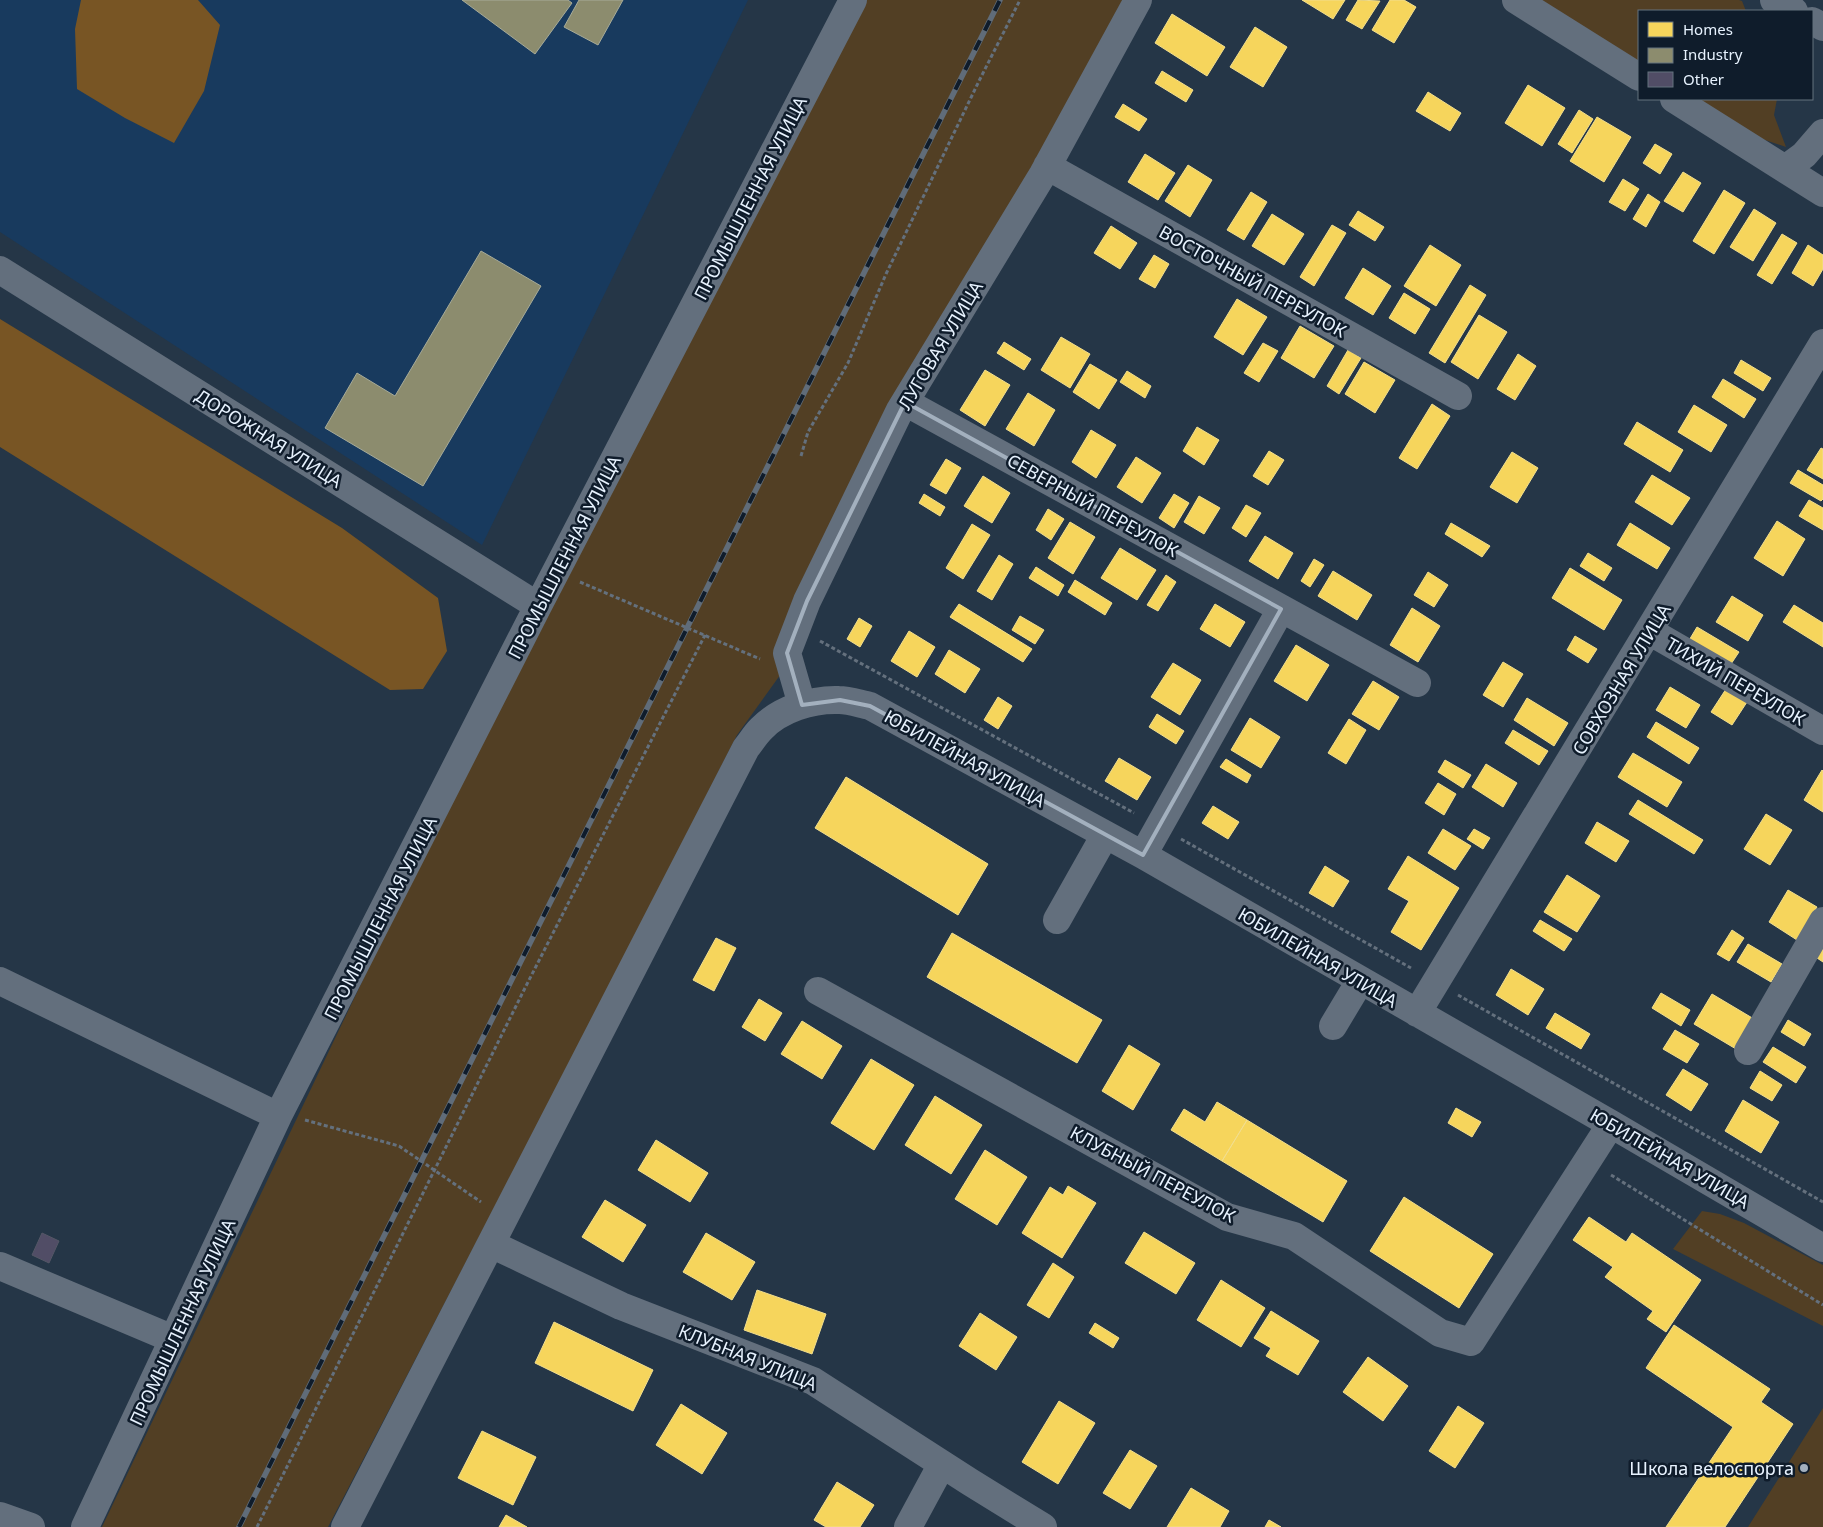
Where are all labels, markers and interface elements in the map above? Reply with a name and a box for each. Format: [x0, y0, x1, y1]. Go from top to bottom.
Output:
legend [1638, 10, 1813, 100]
text: Homes [1683, 19, 1733, 39]
text: Industry [1683, 44, 1743, 64]
text: Other [1683, 69, 1724, 89]
street label: ПРОМЫШЛЕННАЯ УЛИЦА [688, 92, 812, 304]
street label: ВОСТОЧНЫЙ ПЕРЕУЛОК [1155, 220, 1351, 343]
street label: ЛУГОВАЯ УЛИЦА [892, 276, 988, 414]
street label: ДОРОЖНАЯ УЛИЦА [191, 383, 347, 493]
street label: СЕВЕРНЫЙ ПЕРЕУЛОК [1003, 448, 1183, 562]
street label: ПРОМЫШЛЕННАЯ УЛИЦА [502, 451, 626, 663]
street label: СОВХОЗНАЯ УЛИЦА [1566, 599, 1676, 759]
street label: ТИХИЙ ПЕРЕУЛОК [1662, 631, 1811, 731]
street label: ЮБИЛЕЙНАЯ УЛИЦА [880, 704, 1050, 812]
street label: ПРОМЫШЛЕННАЯ УЛИЦА [318, 812, 442, 1024]
street label: ЮБИЛЕЙНАЯ УЛИЦА [1234, 902, 1403, 1013]
street label: ЮБИЛЕЙНАЯ УЛИЦА [1586, 1103, 1755, 1214]
street label: КЛУБНЫЙ ПЕРЕУЛОК [1066, 1120, 1241, 1228]
street label: ПРОМЫШЛЕННАЯ УЛИЦА [123, 1214, 241, 1429]
street label: КЛУБНАЯ УЛИЦА [675, 1318, 821, 1396]
place label: Школа велоспорта [1629, 1456, 1794, 1480]
marker: Школа велоспорта [1798, 1462, 1810, 1474]

